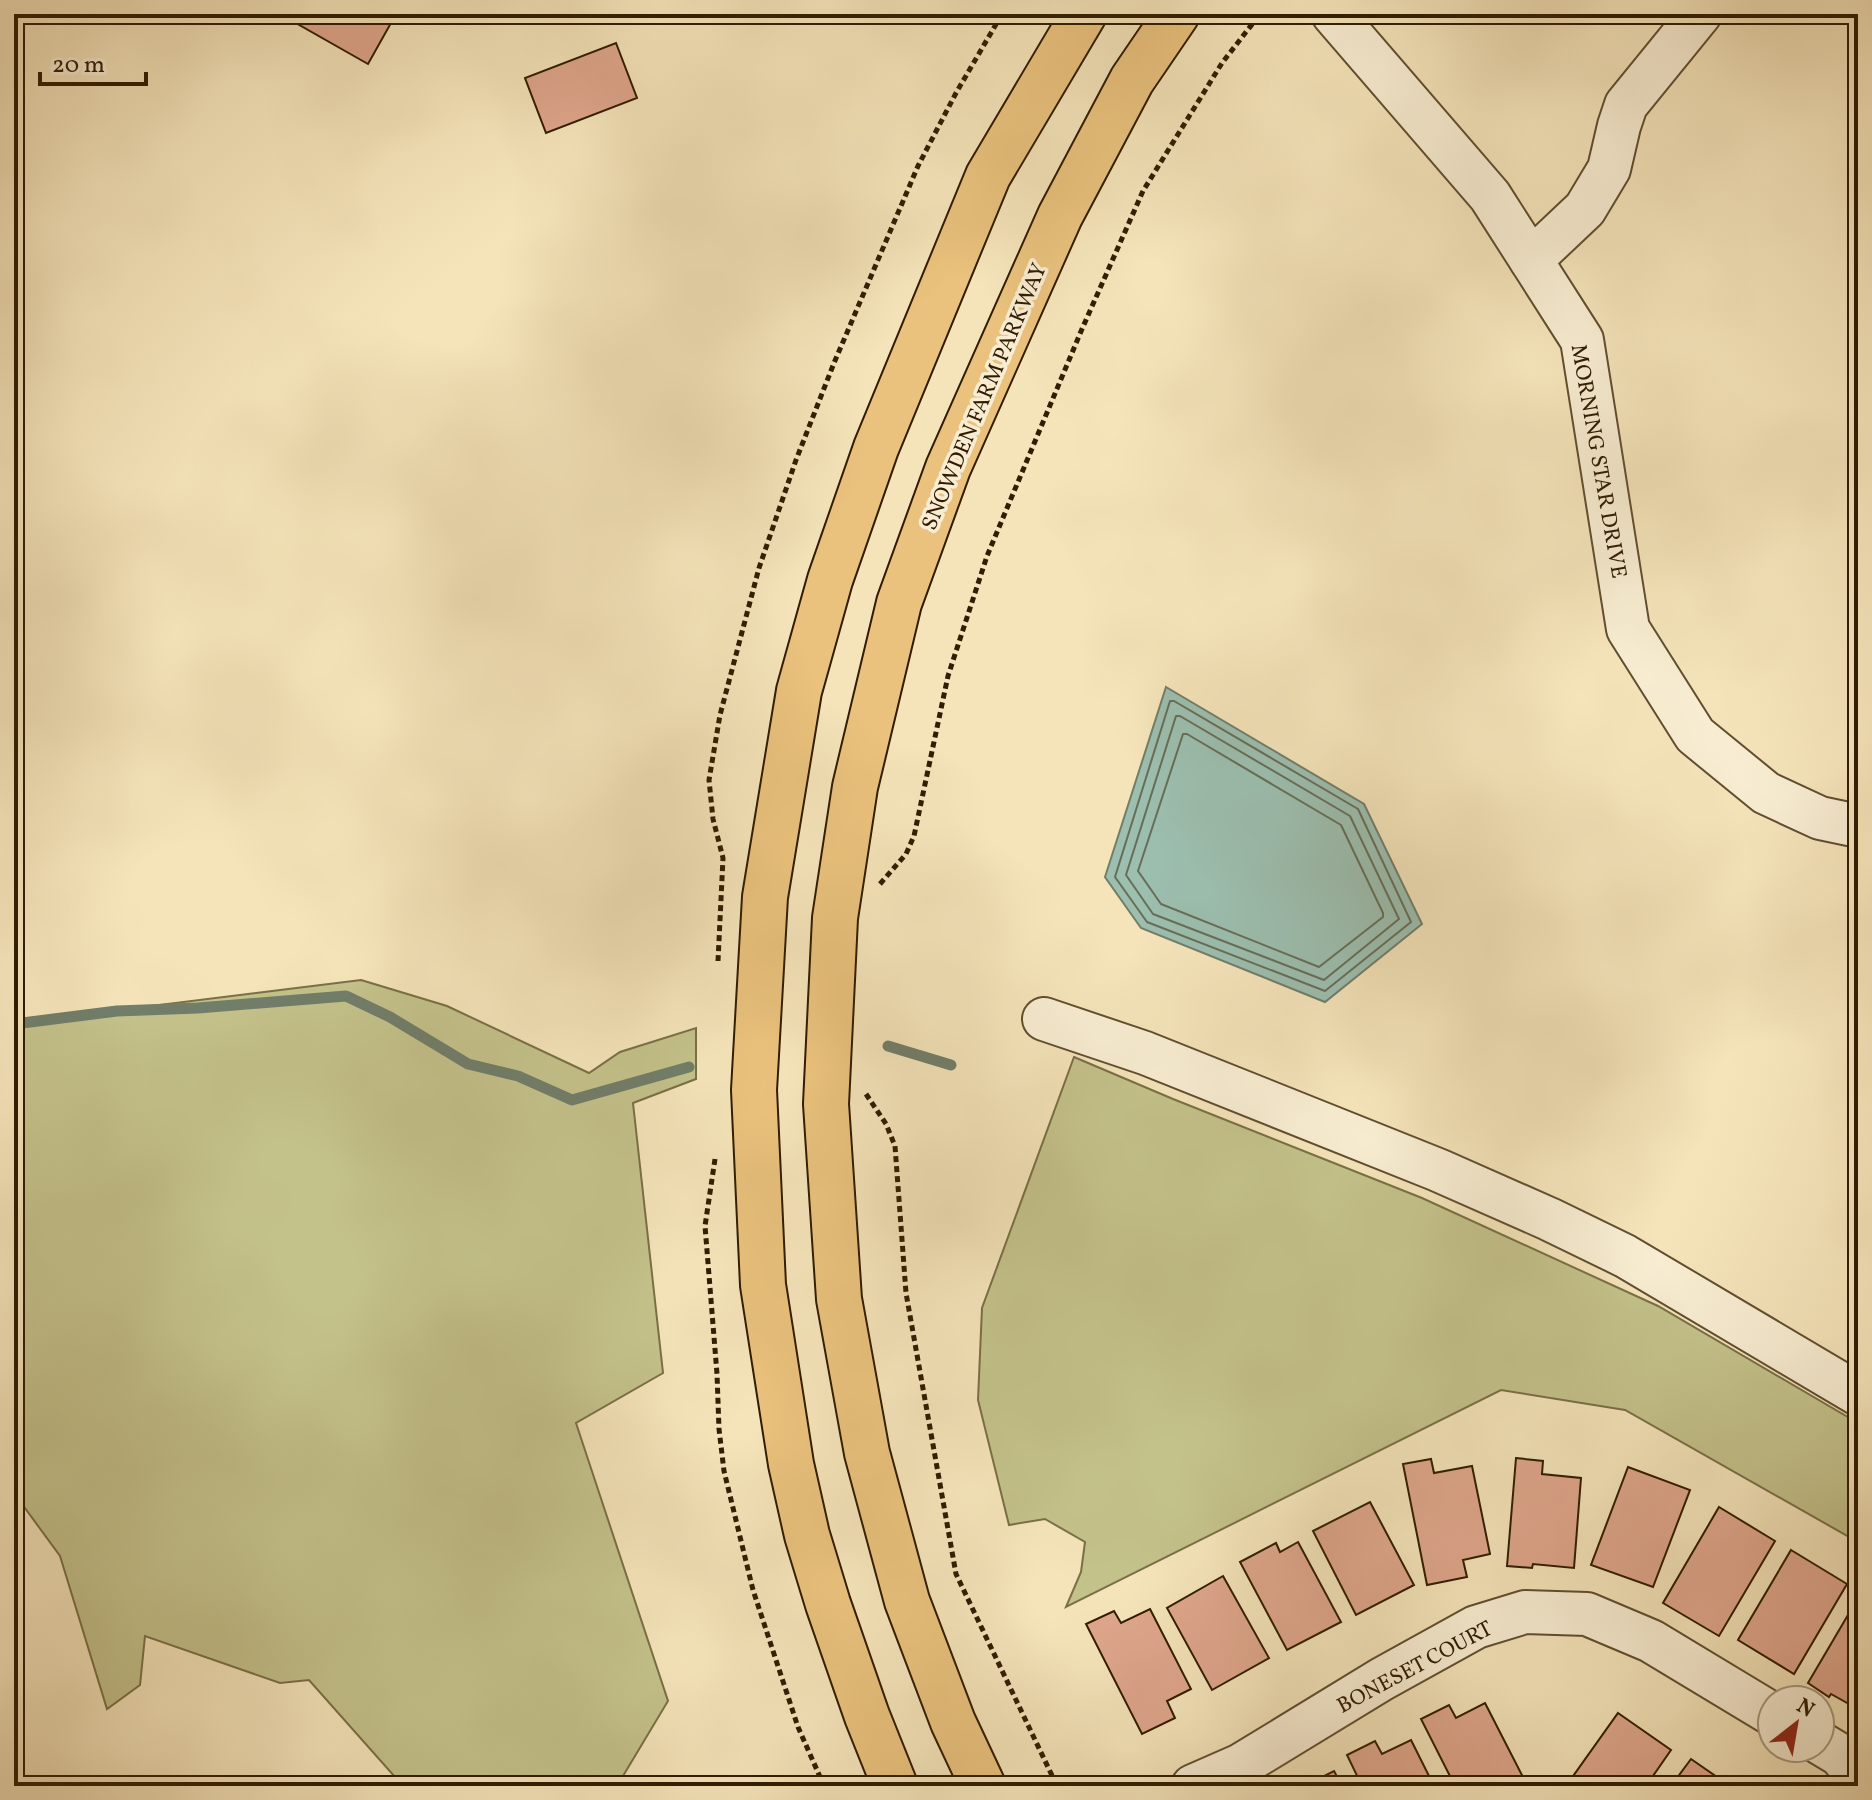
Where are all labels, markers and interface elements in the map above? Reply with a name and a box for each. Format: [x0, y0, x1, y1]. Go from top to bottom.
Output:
scale bar [40, 36, 146, 86]
text: 20 m [52, 49, 105, 83]
street label: SNOWDEN FARM PARKWAY [915, 259, 1056, 535]
street label: MORNING STAR DRIVE [1562, 342, 1633, 581]
street label: BONESET COURT [1332, 1614, 1499, 1722]
north arrow [1756, 1684, 1836, 1764]
text: N [1790, 1692, 1820, 1726]

